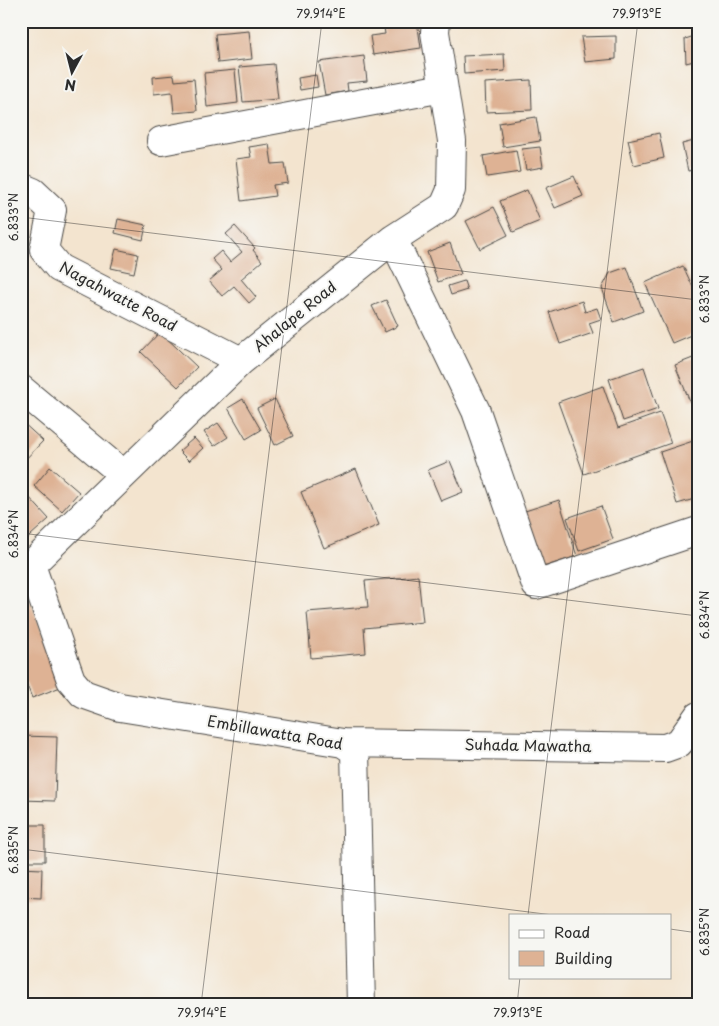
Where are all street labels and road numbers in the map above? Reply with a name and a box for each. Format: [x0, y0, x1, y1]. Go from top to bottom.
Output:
street label: Nagahwatte Road [56, 255, 182, 336]
street label: Ahalape Road [247, 275, 341, 357]
street label: Embillawatta Road [206, 708, 345, 755]
street label: Suhada Mawatha [464, 732, 592, 757]

